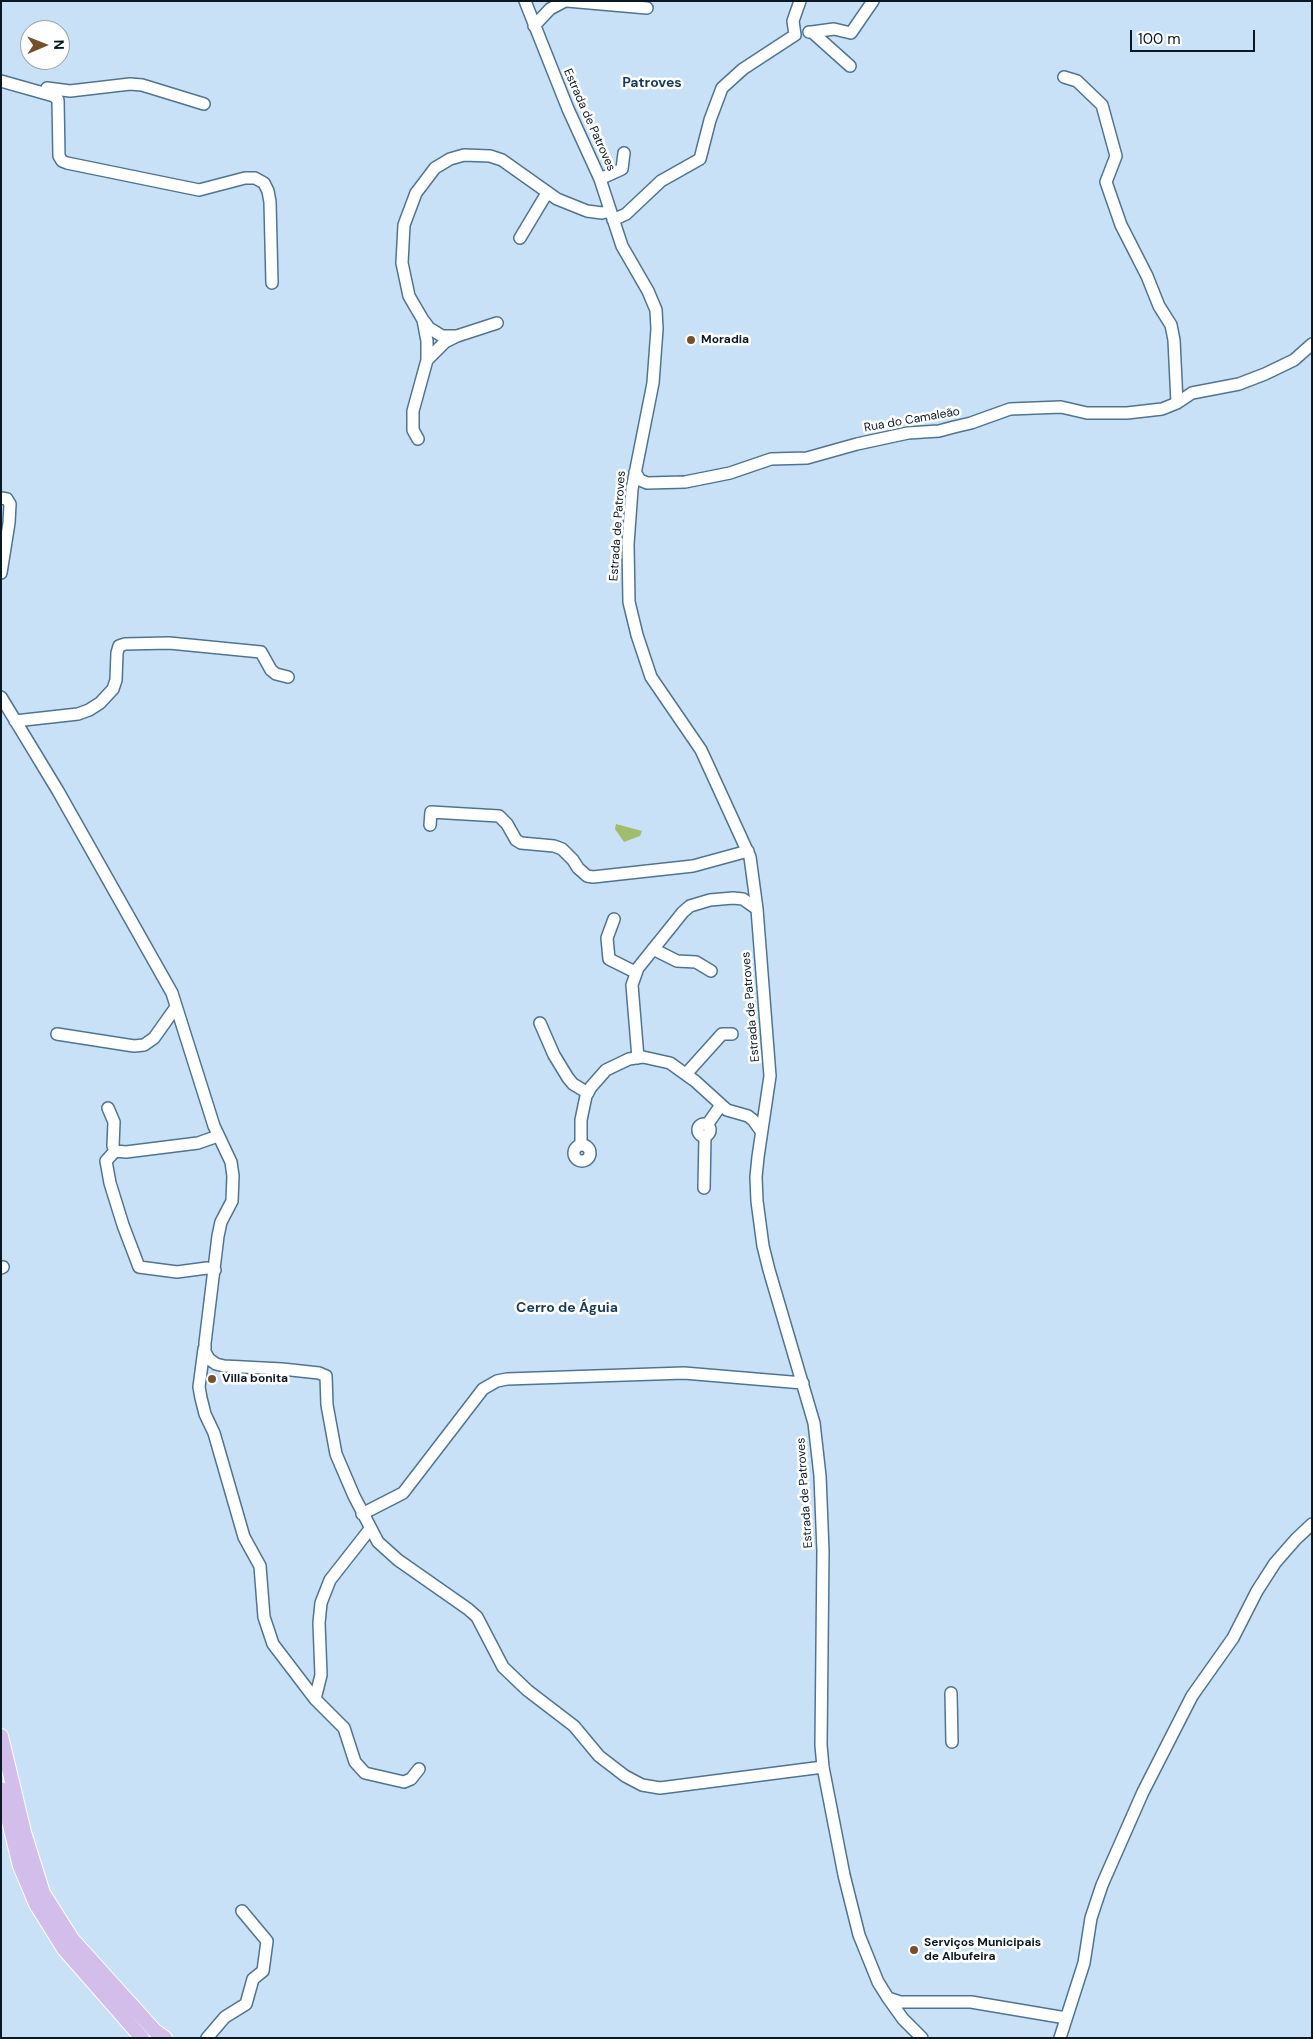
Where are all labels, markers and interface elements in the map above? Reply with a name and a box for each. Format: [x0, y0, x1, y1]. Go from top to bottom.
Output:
north arrow [20, 20, 70, 70]
scale bar [1133, 20, 1258, 52]
text: 100 m [1138, 29, 1181, 49]
text: N [50, 39, 68, 50]
street label: Estrada de Patroves [560, 67, 618, 173]
district label: Patroves [622, 75, 682, 91]
place label: Moradia [701, 333, 749, 347]
marker: Moradia [685, 334, 697, 346]
street label: Rua do Camaleão [863, 404, 961, 436]
street label: Estrada de Patroves [607, 470, 629, 582]
street label: Estrada de Patroves [739, 951, 763, 1063]
district label: Cerro de Águia [516, 1300, 618, 1316]
place label: Villa bonita [222, 1372, 288, 1386]
marker: Villa bonita [206, 1373, 218, 1385]
street label: Estrada de Patroves [794, 1437, 816, 1549]
place label: Serviços Municipais de Albufeira [924, 1936, 1041, 1964]
marker: Serviços Municipais de Albufeira [908, 1944, 920, 1956]

